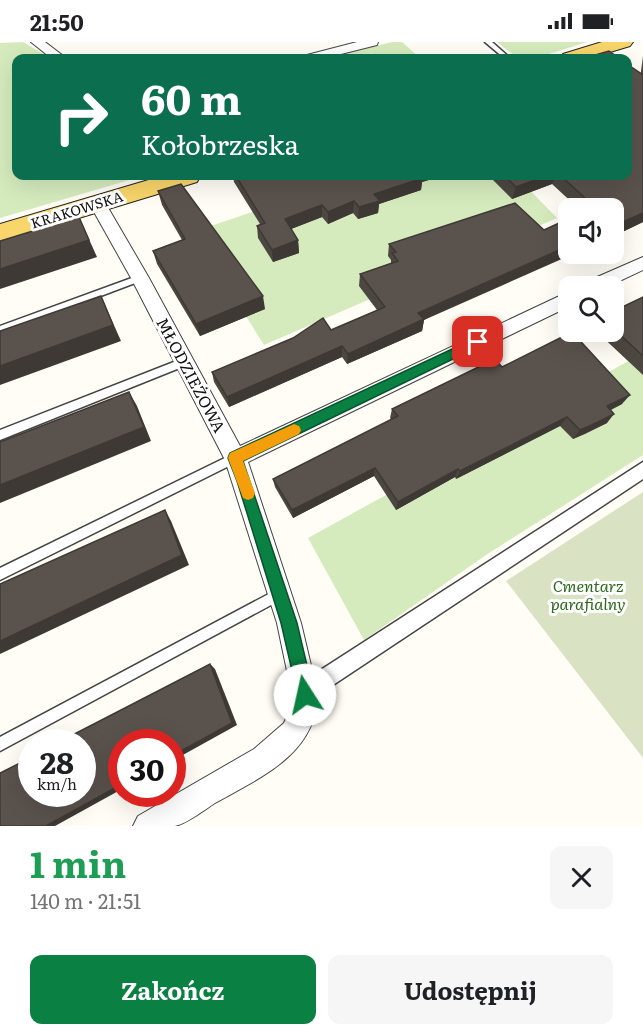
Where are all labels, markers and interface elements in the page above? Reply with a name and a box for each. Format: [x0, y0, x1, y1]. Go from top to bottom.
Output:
text: 21:50 [30, 5, 84, 38]
text: 60 m [141, 66, 242, 128]
icon: right [42, 78, 120, 156]
text: Kołobrzeska [141, 123, 299, 163]
street label: KRAKOWSKA [28, 185, 126, 233]
map controls [558, 198, 624, 342]
button: sound [558, 198, 624, 264]
button: search [558, 276, 624, 342]
street label: MŁODZIEŻOWA [151, 313, 232, 437]
pin [452, 316, 503, 367]
icon: arrive [461, 325, 494, 358]
park label: Cmentarz parafialny [550, 573, 626, 615]
position arrow [273, 663, 337, 727]
speed limit sign: 30 [108, 729, 186, 807]
text: 28 [40, 739, 74, 783]
text: km/h [37, 772, 77, 795]
text: 1 min [30, 836, 126, 889]
button: close [550, 846, 613, 909]
text: 140 m · 21:51 [30, 885, 141, 915]
button: Zakończ [30, 955, 316, 1024]
button: Udostępnij [328, 955, 613, 1024]

